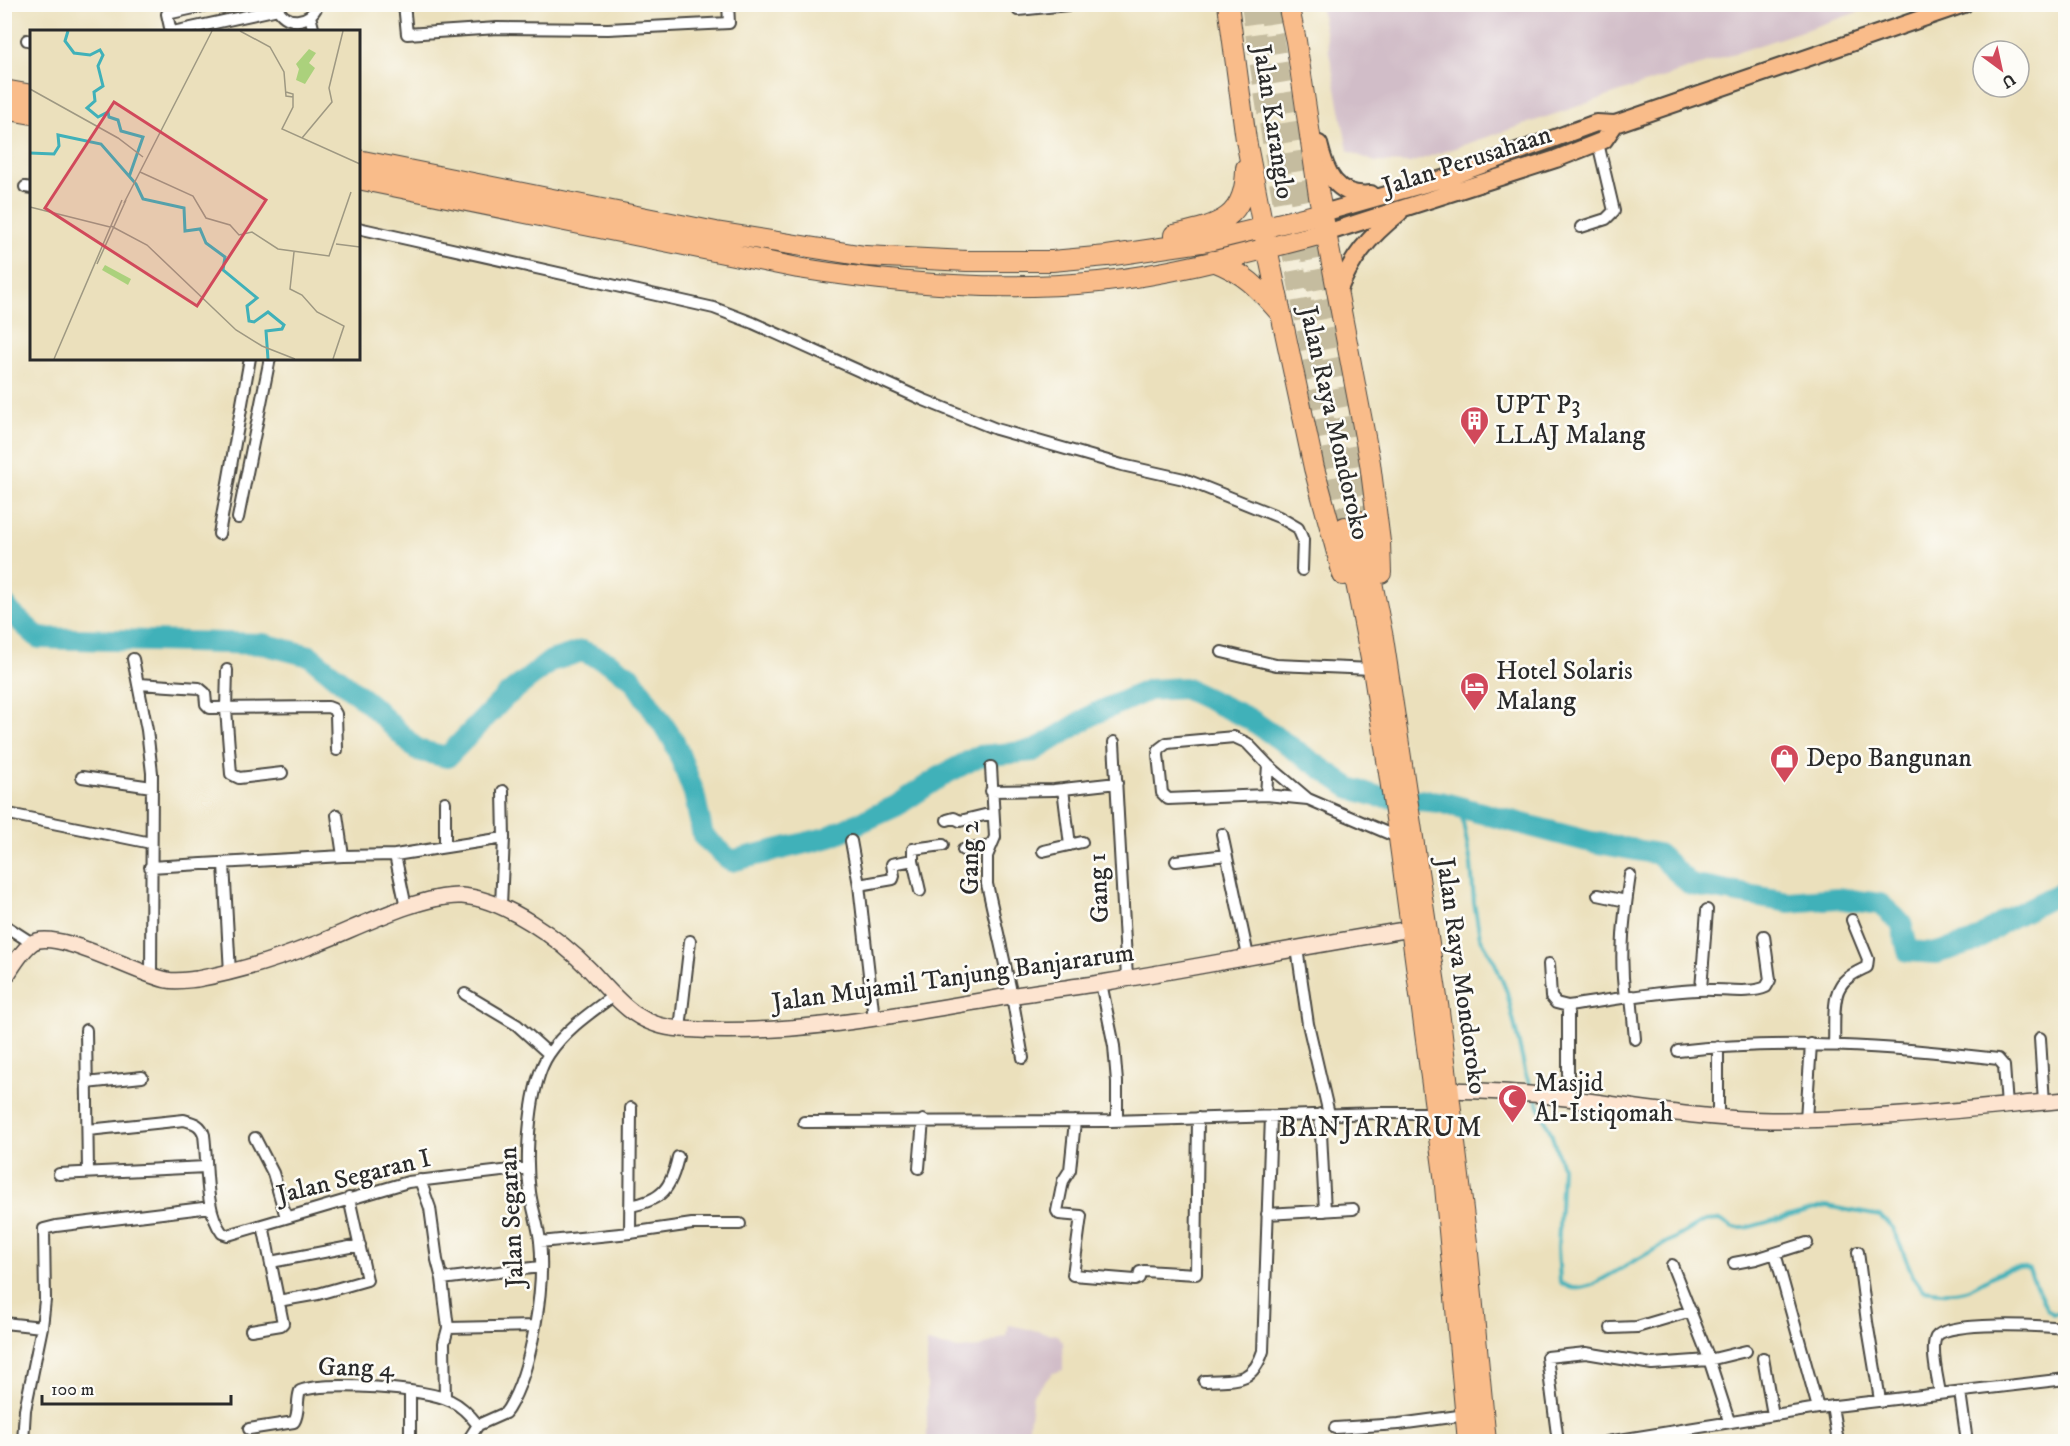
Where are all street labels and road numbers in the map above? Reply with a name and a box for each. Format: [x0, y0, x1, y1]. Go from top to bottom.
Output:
street label: Jalan Karanglo [1244, 41, 1301, 201]
street label: Jalan Perusahaan [1376, 118, 1556, 204]
street label: Jalan Raya Mondoroko [1291, 301, 1377, 543]
street label: Gang 2 [954, 821, 987, 895]
street label: Gang 1 [1081, 852, 1117, 924]
street label: Jalan Raya Mondoroko [1428, 854, 1494, 1096]
street label: Jalan Mujamil Tanjung Banjararum [768, 936, 1136, 1020]
street label: Jalan Segaran I [272, 1142, 434, 1213]
street label: Jalan Segaran [492, 1145, 532, 1290]
street label: Gang 4 [318, 1351, 395, 1385]

